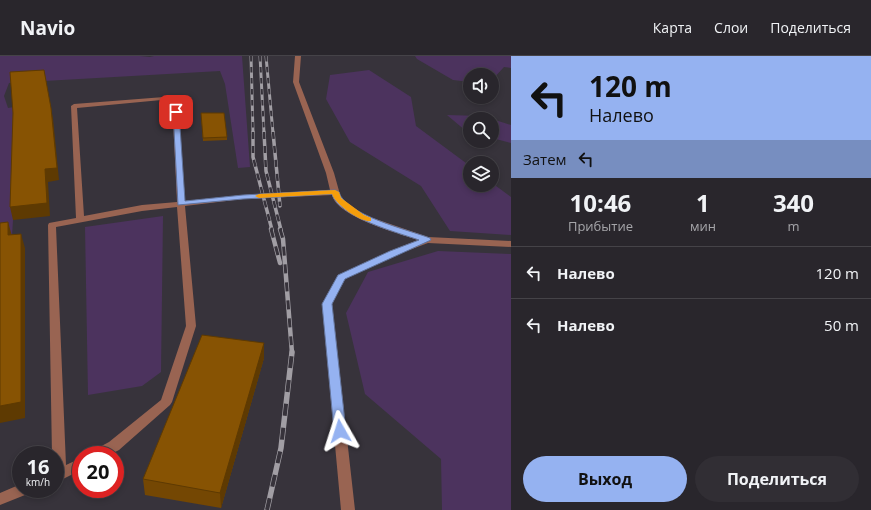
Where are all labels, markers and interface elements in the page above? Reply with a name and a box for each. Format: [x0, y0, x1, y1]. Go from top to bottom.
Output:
text: Navio [20, 15, 75, 41]
text: Карта [653, 18, 692, 37]
text: Слои [714, 18, 748, 37]
text: Поделиться [770, 18, 851, 37]
text: 120 m [589, 67, 672, 105]
map controls [463, 68, 499, 192]
button: sound [463, 68, 499, 104]
icon: left [523, 72, 575, 124]
pin [159, 95, 193, 129]
icon: arrive [165, 101, 187, 123]
text: Налево [589, 103, 654, 127]
button: search [463, 112, 499, 148]
icon: left [575, 148, 597, 170]
text: Затем [523, 149, 567, 169]
button: layers [463, 156, 499, 192]
text: 10:46 [570, 186, 631, 219]
text: 1 [696, 186, 710, 219]
text: 340 [773, 186, 814, 219]
text: Прибытие [568, 217, 633, 235]
text: мин [690, 217, 716, 235]
text: m [787, 217, 800, 235]
icon: left [523, 262, 545, 284]
text: Налево [557, 263, 615, 283]
text: 120 m [815, 263, 859, 283]
icon: left [523, 314, 545, 336]
text: Налево [557, 315, 615, 335]
text: 50 m [824, 315, 859, 335]
position arrow [319, 410, 361, 452]
speed limit sign: 20 [72, 446, 124, 498]
text: 16 [27, 453, 49, 480]
button: Выход [523, 456, 687, 502]
button: Поделиться [695, 456, 859, 502]
text: km/h [26, 475, 50, 489]

